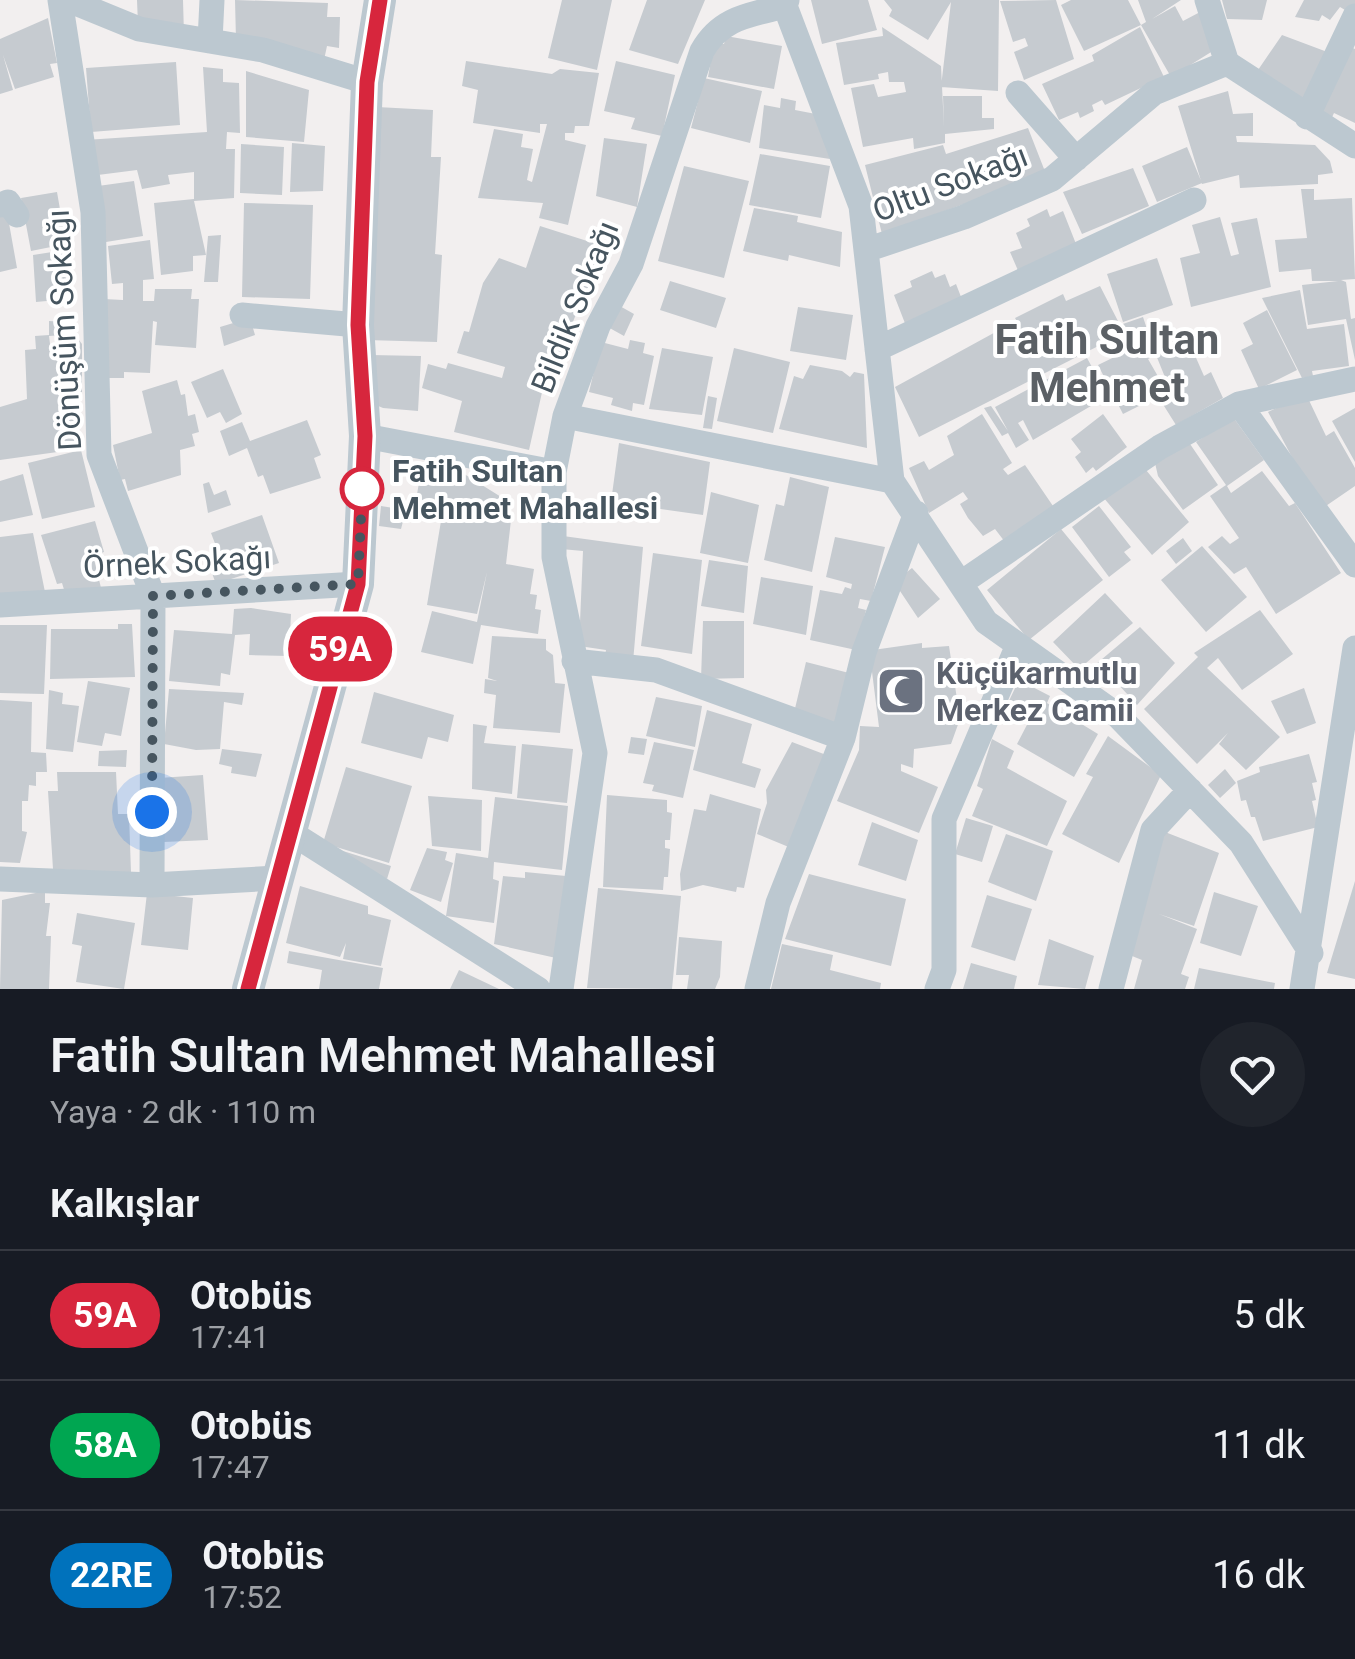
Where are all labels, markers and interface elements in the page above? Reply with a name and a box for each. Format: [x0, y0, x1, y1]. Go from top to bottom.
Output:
street label: Oltu Sokağı [867, 136, 1033, 230]
street label: Dönüşüm Sokağı [39, 208, 89, 452]
street label: Bildik Sokağı [523, 215, 627, 399]
district label: Fatih Sultan Mehmet [995, 315, 1219, 412]
place label: Fatih Sultan Mehmet Mahallesi [392, 452, 658, 527]
marker: Fatih Sultan Mehmet Mahallesi [341, 468, 383, 510]
street label: Örnek Sokağı [82, 538, 272, 586]
line badge: 59A [282, 616, 398, 682]
text: 59A [308, 629, 372, 670]
place label: Küçükarmutlu Merkez Camii [936, 654, 1137, 729]
mosque icon: Küçükarmutlu Merkez Camii [875, 665, 927, 717]
your location [127, 787, 177, 837]
button: heart [1200, 1022, 1305, 1127]
text: Fatih Sultan Mehmet Mahallesi [50, 1027, 716, 1084]
text: Yaya · 2 dk · 110 m [50, 1093, 316, 1131]
text: Kalkışlar [50, 1182, 199, 1226]
text: Otobüs [190, 1274, 312, 1318]
text: 5 dk [1234, 1293, 1305, 1337]
text: 59A [73, 1295, 137, 1336]
text: 17:41 [190, 1318, 270, 1356]
text: Otobüs [190, 1404, 312, 1448]
text: 11 dk [1212, 1423, 1305, 1467]
text: 58A [73, 1425, 137, 1466]
text: 17:47 [190, 1448, 270, 1486]
text: Otobüs [202, 1534, 324, 1578]
text: 16 dk [1212, 1553, 1305, 1597]
text: 22RE [70, 1555, 152, 1596]
text: 17:52 [202, 1578, 282, 1616]

